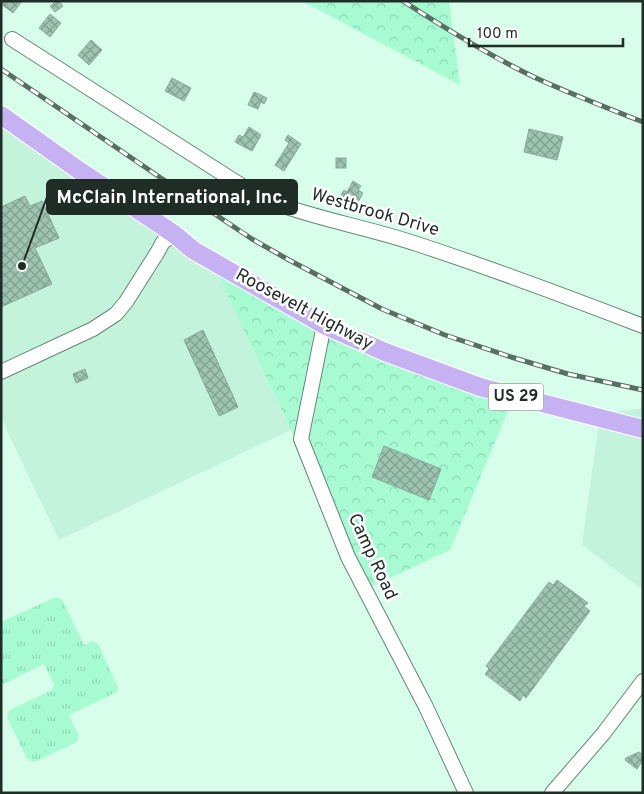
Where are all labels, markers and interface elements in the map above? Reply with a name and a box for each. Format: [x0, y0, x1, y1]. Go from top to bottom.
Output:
scale bar [469, 15, 623, 47]
text: 100 m [477, 25, 518, 44]
callout: McClain International, Inc. [47, 180, 297, 214]
street label: Westbrook Drive [308, 184, 442, 242]
text: McClain International, Inc. [57, 186, 287, 210]
street label: Roosevelt Highway [231, 264, 377, 356]
road number: US 29 [488, 384, 544, 411]
street label: Camp Road [342, 510, 402, 604]

